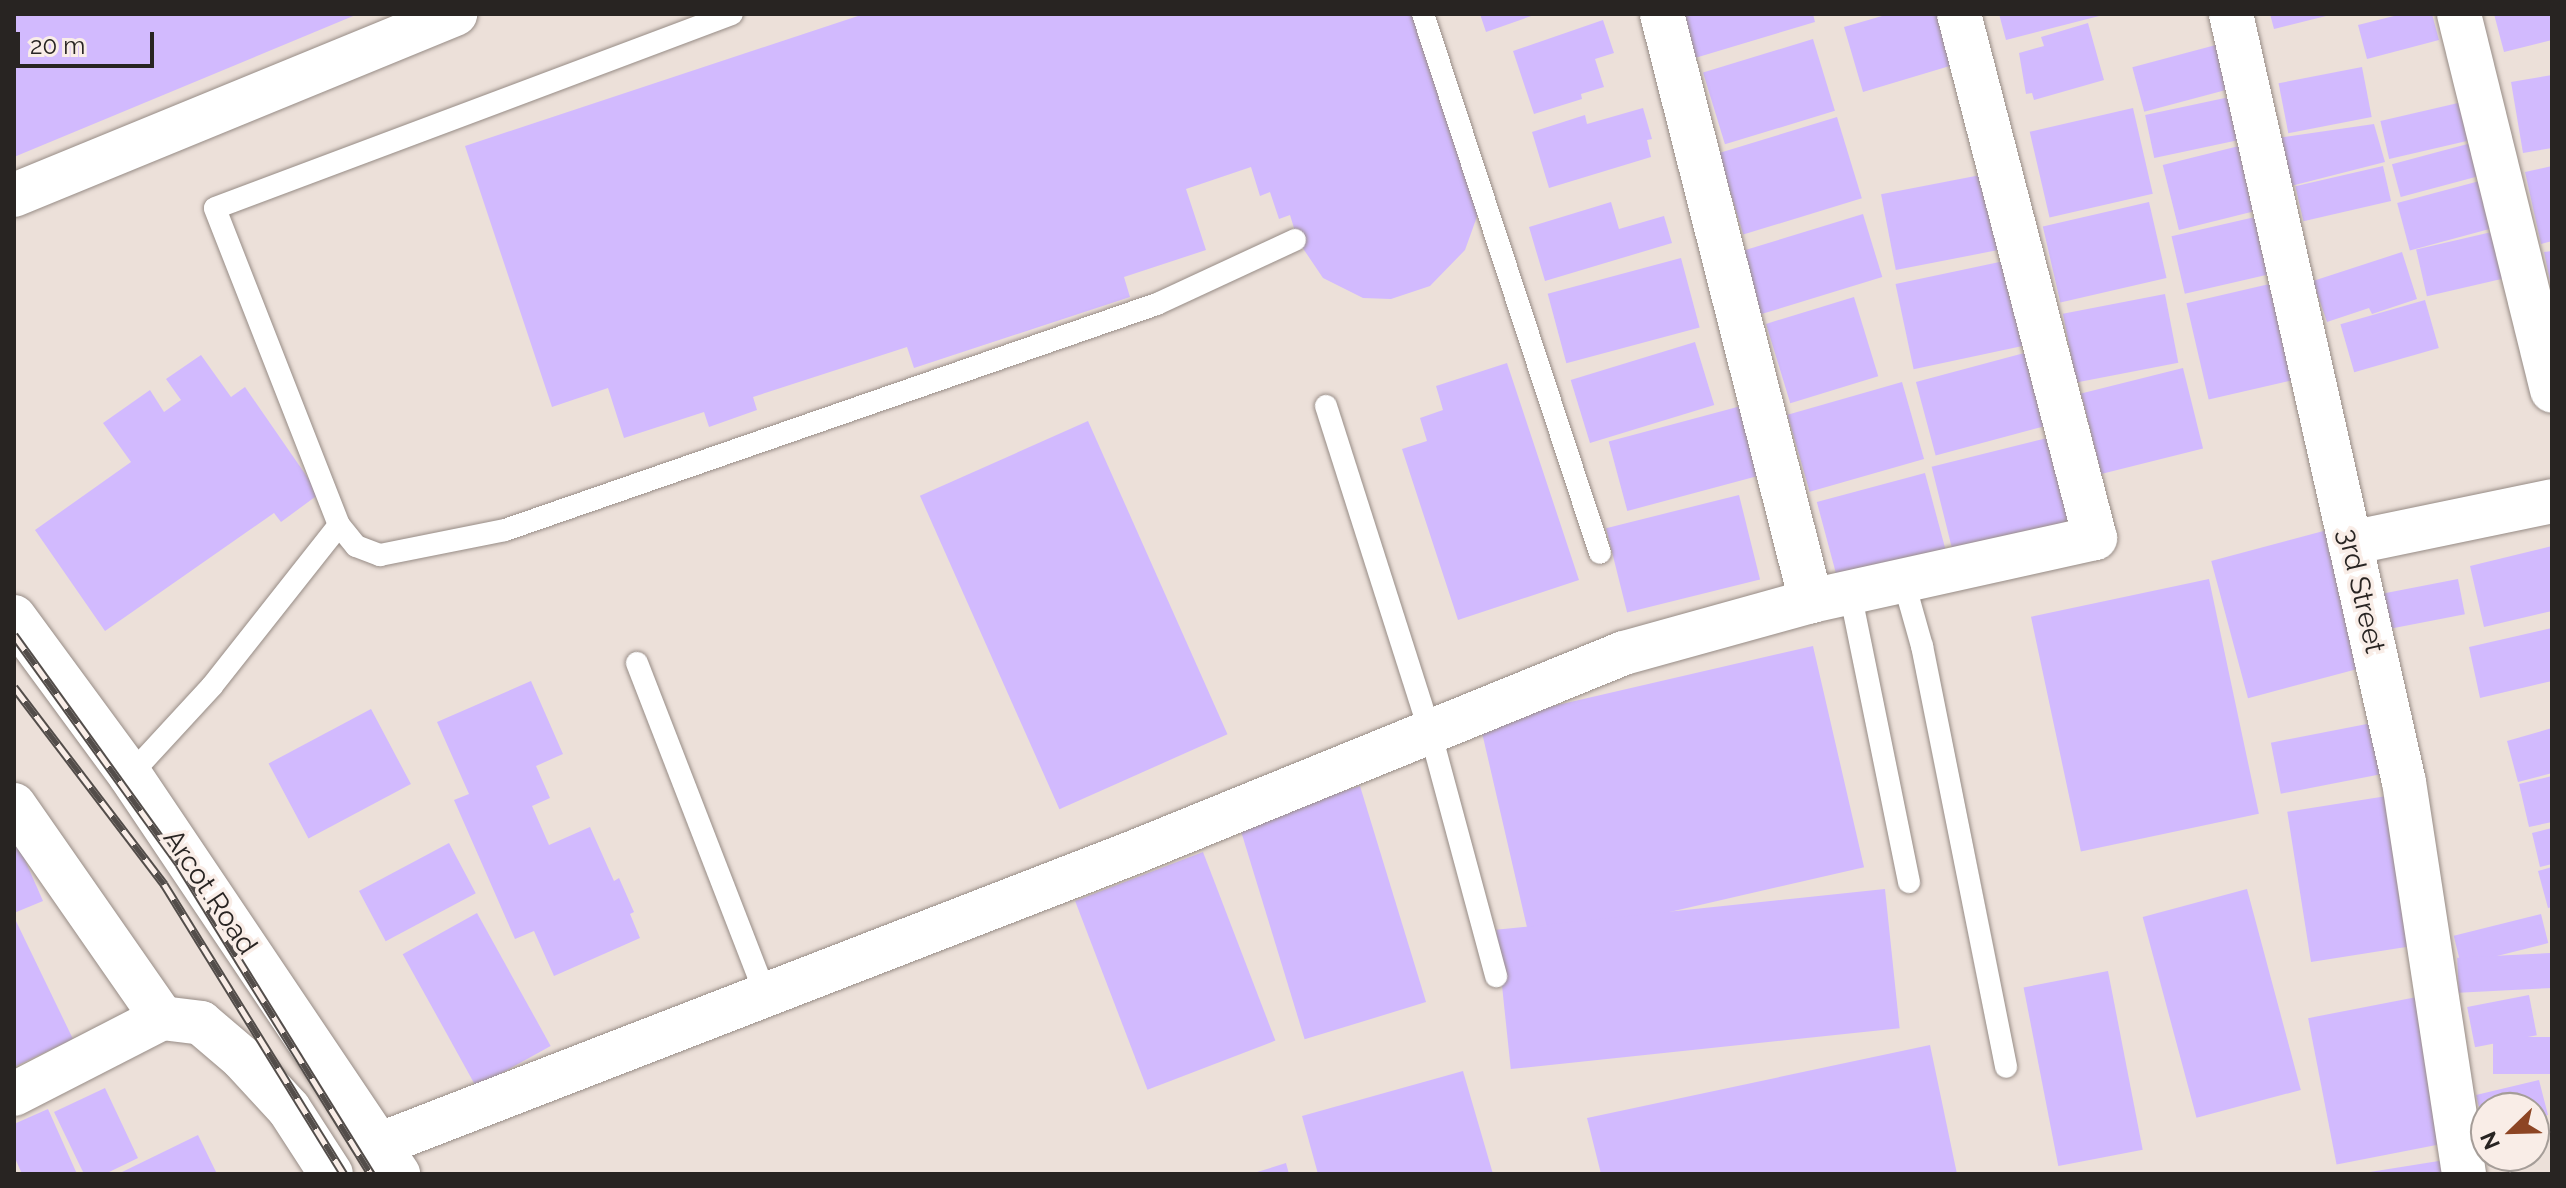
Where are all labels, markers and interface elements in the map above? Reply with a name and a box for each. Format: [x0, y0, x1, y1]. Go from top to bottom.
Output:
scale bar [20, 16, 158, 66]
text: 20 m [30, 31, 85, 60]
street label: 3rd Street [2330, 526, 2392, 656]
street label: Arcot Road [156, 823, 264, 961]
north arrow [2470, 1092, 2550, 1172]
text: N [2475, 1128, 2505, 1153]

